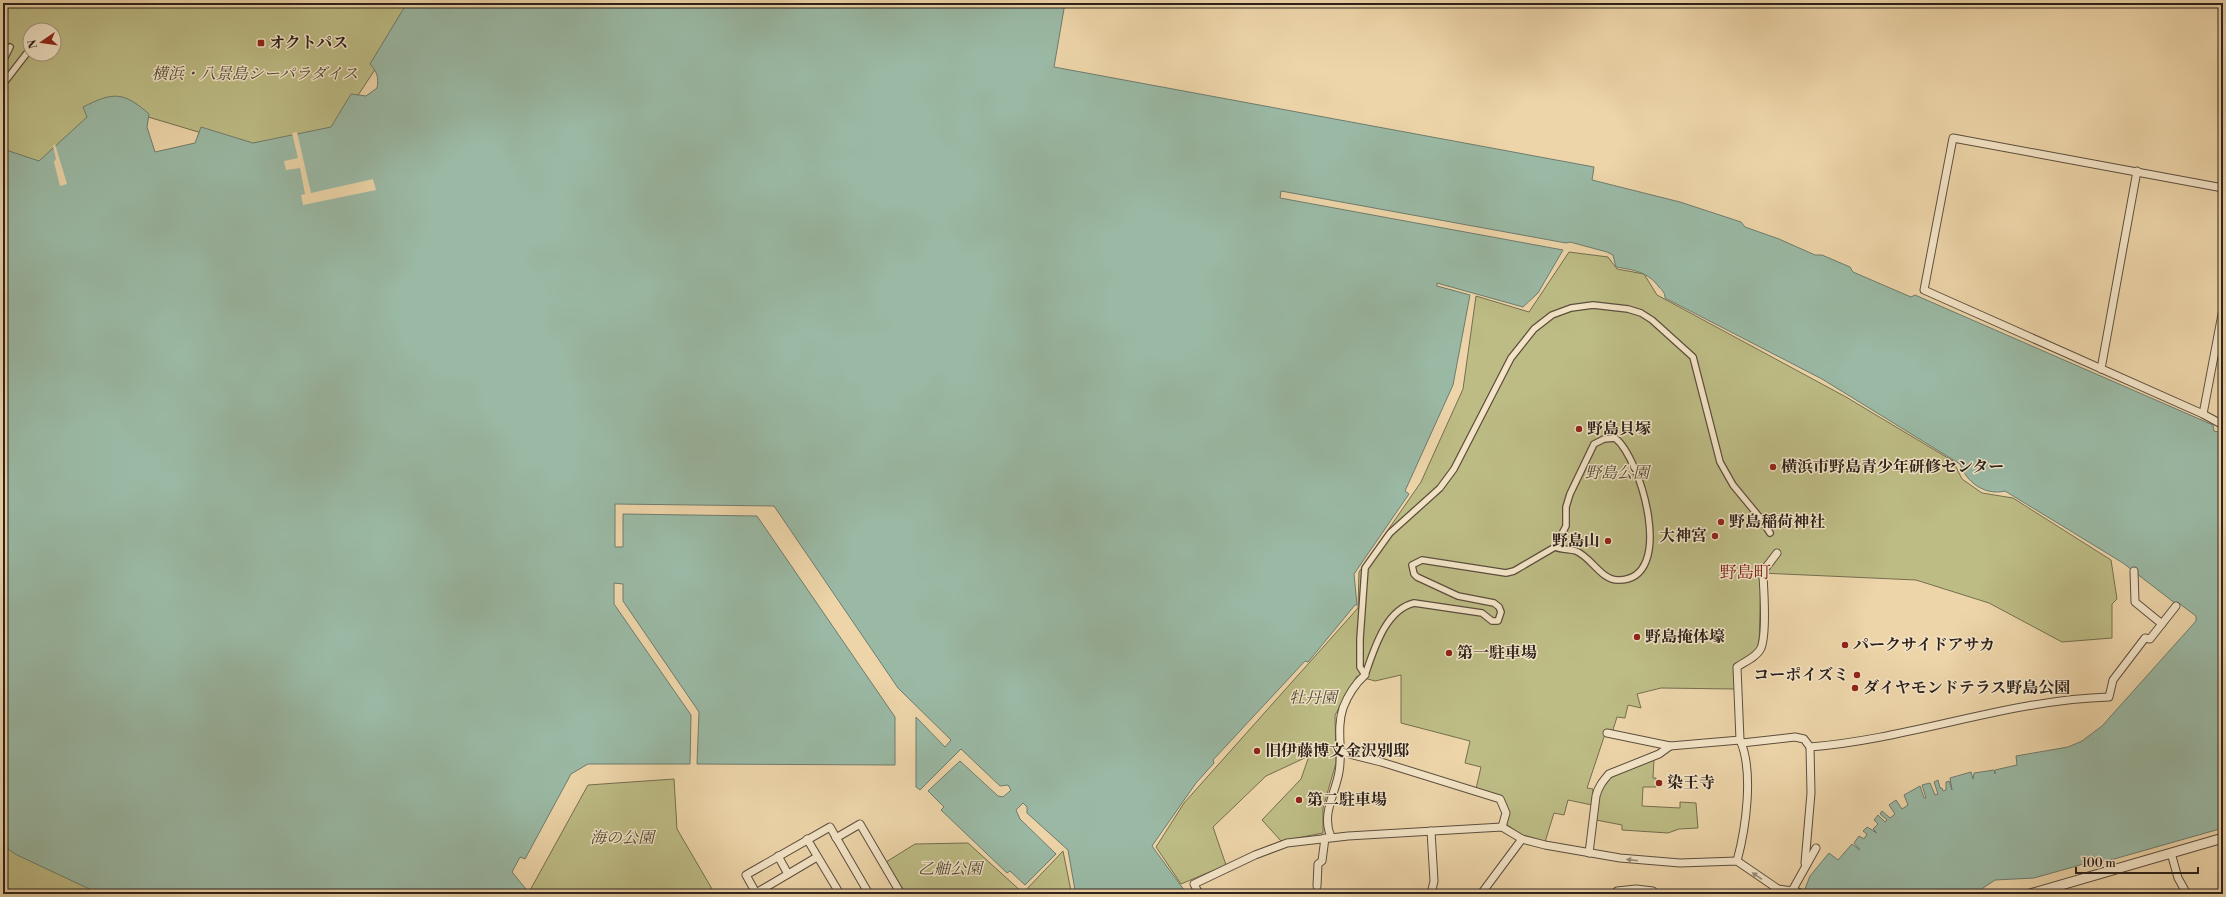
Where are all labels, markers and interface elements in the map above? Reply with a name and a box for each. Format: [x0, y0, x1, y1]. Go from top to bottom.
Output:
north arrow [22, 22, 62, 62]
place label: オクトパス [269, 33, 348, 53]
text: N [25, 38, 41, 50]
marker: オクトパス [256, 38, 266, 48]
park label: 横浜・八景島シーパラダイス [152, 64, 358, 84]
place label: 野島貝塚 [1587, 419, 1651, 439]
marker: 野島貝塚 [1574, 424, 1584, 434]
place label: 横浜市野島青少年研修センター [1781, 457, 2004, 477]
marker: 横浜市野島青少年研修センター [1768, 462, 1778, 472]
park label: 野島公園 [1585, 463, 1652, 483]
place label: 野島稲荷神社 [1729, 512, 1825, 532]
marker: 野島稲荷神社 [1716, 517, 1726, 527]
place label: 大神宮 [1659, 526, 1707, 546]
place label: 野島山 [1552, 531, 1600, 551]
marker: 大神宮 [1710, 531, 1720, 541]
marker: 野島山 [1603, 536, 1613, 546]
district label: 野島町 [1720, 562, 1771, 584]
place label: 野島掩体壕 [1645, 627, 1725, 647]
marker: 野島掩体壕 [1632, 632, 1642, 642]
place label: パークサイドアサカ [1853, 635, 1995, 655]
marker: パークサイドアサカ [1840, 640, 1850, 650]
place label: 第一駐車場 [1457, 643, 1537, 663]
marker: 第一駐車場 [1444, 648, 1454, 658]
place label: コーポイズミ [1753, 665, 1849, 685]
marker: コーポイズミ [1852, 670, 1862, 680]
place label: ダイヤモンドテラス野島公園 [1863, 678, 2070, 698]
marker: ダイヤモンドテラス野島公園 [1850, 683, 1860, 693]
park label: 牡丹園 [1289, 688, 1340, 708]
place label: 旧伊藤博文金沢別邸 [1265, 741, 1410, 761]
marker: 旧伊藤博文金沢別邸 [1252, 746, 1262, 756]
place label: 染王寺 [1667, 773, 1715, 793]
marker: 染王寺 [1654, 778, 1664, 788]
place label: 第二駐車場 [1307, 790, 1387, 810]
marker: 第二駐車場 [1294, 795, 1304, 805]
park label: 海の公園 [590, 828, 657, 848]
scale bar [2076, 849, 2198, 875]
one-way arrow [1626, 856, 1639, 863]
text: 100 m [2082, 856, 2116, 871]
park label: 乙舳公園 [918, 859, 985, 879]
one-way arrow [1752, 872, 1763, 880]

